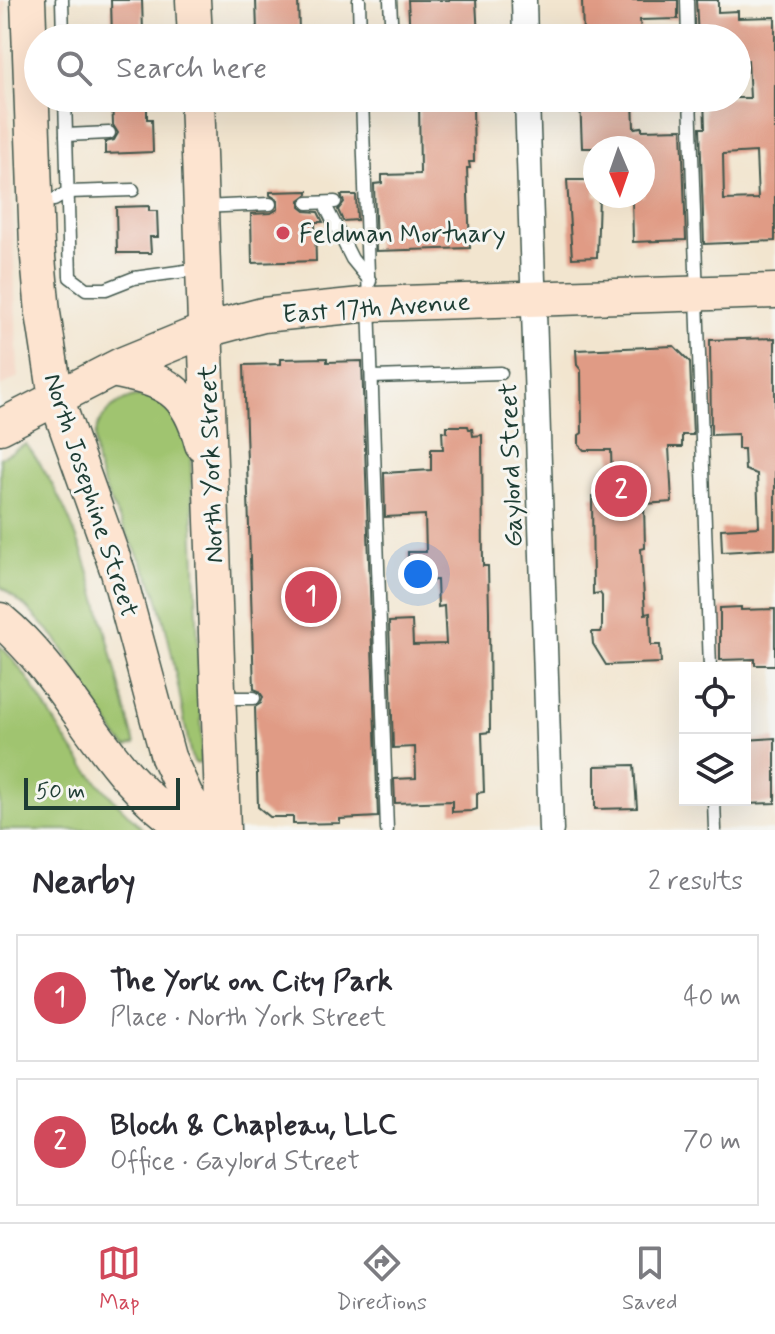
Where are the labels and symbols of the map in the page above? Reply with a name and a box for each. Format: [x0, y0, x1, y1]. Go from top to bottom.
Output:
north arrow [583, 136, 655, 208]
place label: Feldman Mortuary [299, 218, 506, 252]
marker: Feldman Mortuary [274, 224, 292, 242]
street label: East 17th Avenue [281, 285, 471, 333]
street label: North York Street [192, 364, 232, 564]
street label: North Josephine Street [35, 369, 146, 622]
street label: Gaylord Street [492, 382, 532, 548]
pin: 2 [595, 461, 647, 521]
your location [398, 554, 438, 594]
pin: 1 [285, 567, 337, 627]
scale bar [24, 774, 180, 810]

